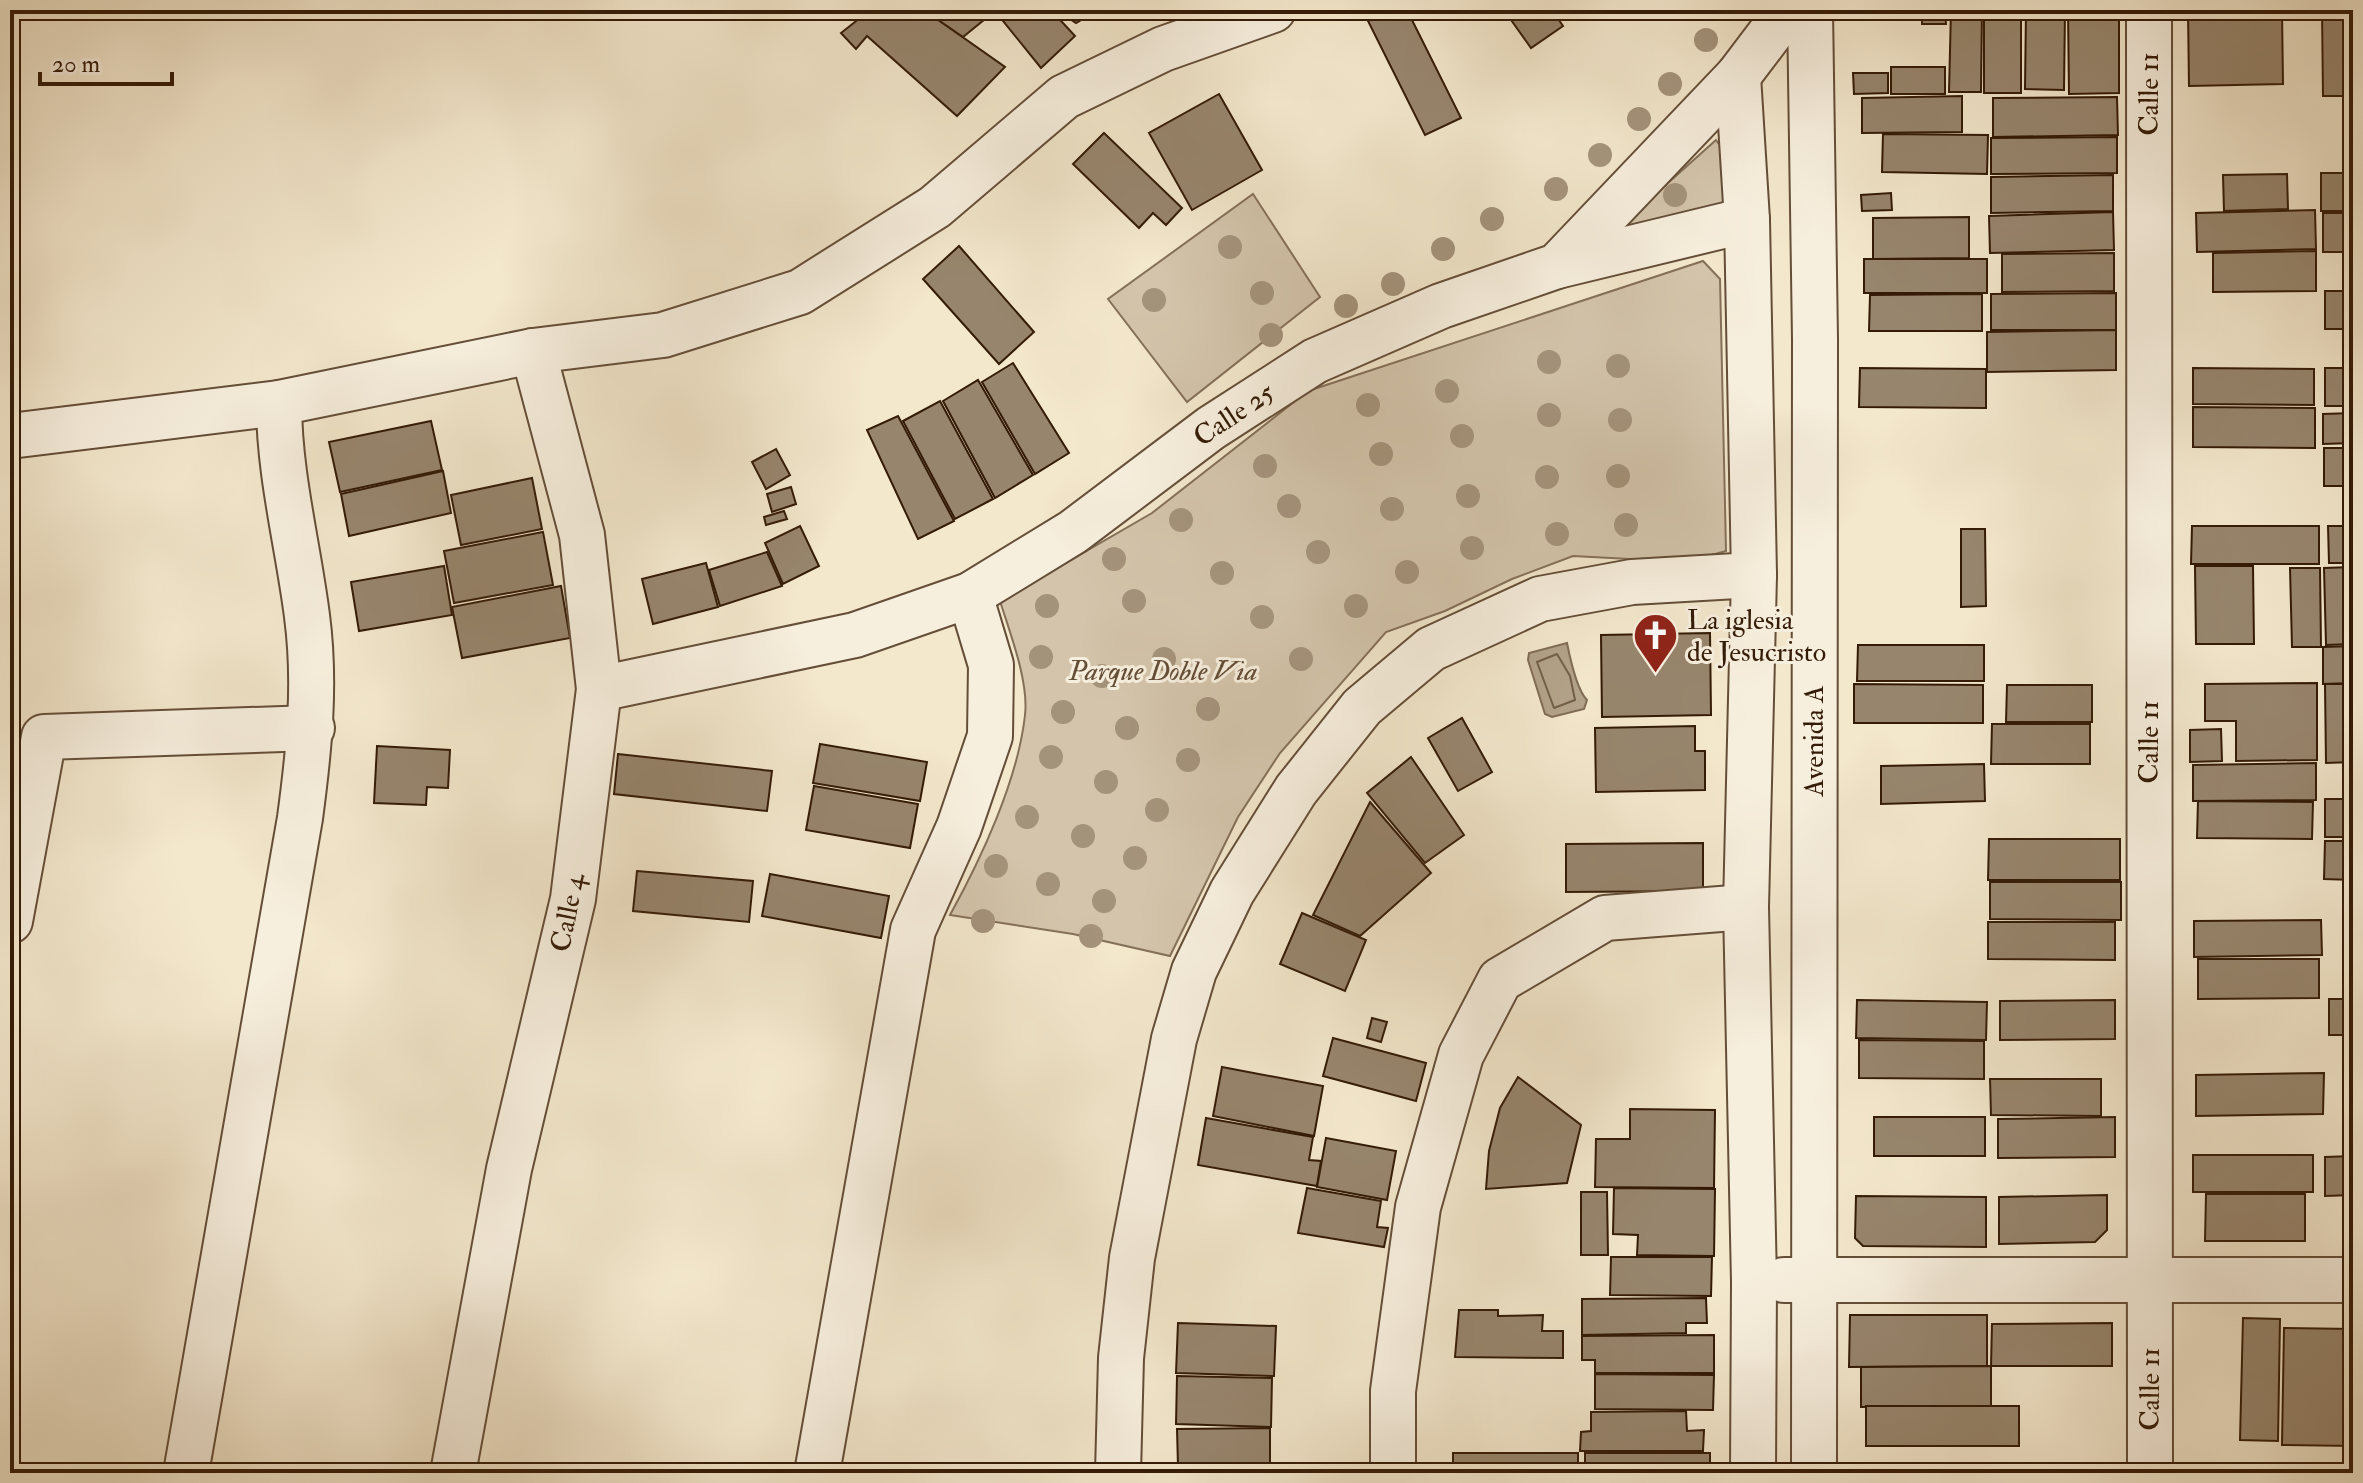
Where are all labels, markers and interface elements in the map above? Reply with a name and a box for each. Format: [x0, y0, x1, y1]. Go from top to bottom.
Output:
scale bar [40, 36, 172, 86]
text: 20 m [52, 49, 101, 80]
street label: Calle 11 [2132, 52, 2167, 136]
street label: Calle 25 [1187, 375, 1282, 455]
place label: La iglesia de Jesucristo [1687, 603, 1826, 670]
church icon: La iglesia de Jesucristo [1632, 612, 1680, 675]
park label: Parque Doble Via [1068, 654, 1257, 689]
street label: Avenida A [1797, 685, 1832, 798]
street label: Calle 11 [2132, 700, 2167, 784]
street label: Calle 4 [543, 869, 593, 955]
street label: Calle 11 [2133, 1347, 2168, 1431]

